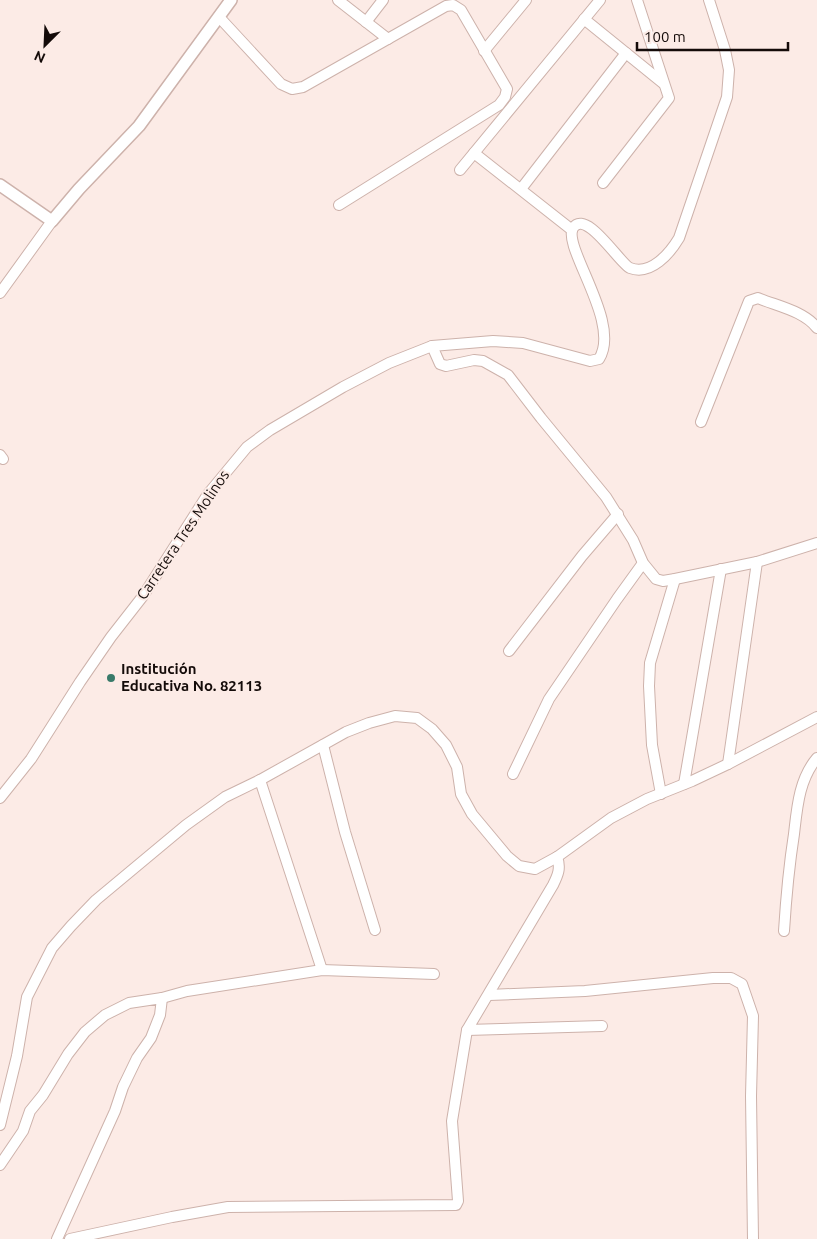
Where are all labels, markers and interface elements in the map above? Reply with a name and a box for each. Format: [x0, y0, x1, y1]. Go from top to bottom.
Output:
north arrow [20, 20, 70, 70]
scale bar [637, 20, 788, 52]
text: 100 m [644, 28, 686, 45]
text: N [32, 47, 48, 66]
street label: Carretera Tres Molinos [133, 467, 232, 603]
place label: Institución Educativa No. 82113 [121, 660, 262, 694]
marker: Institución Educativa No. 82113 [105, 672, 117, 684]

